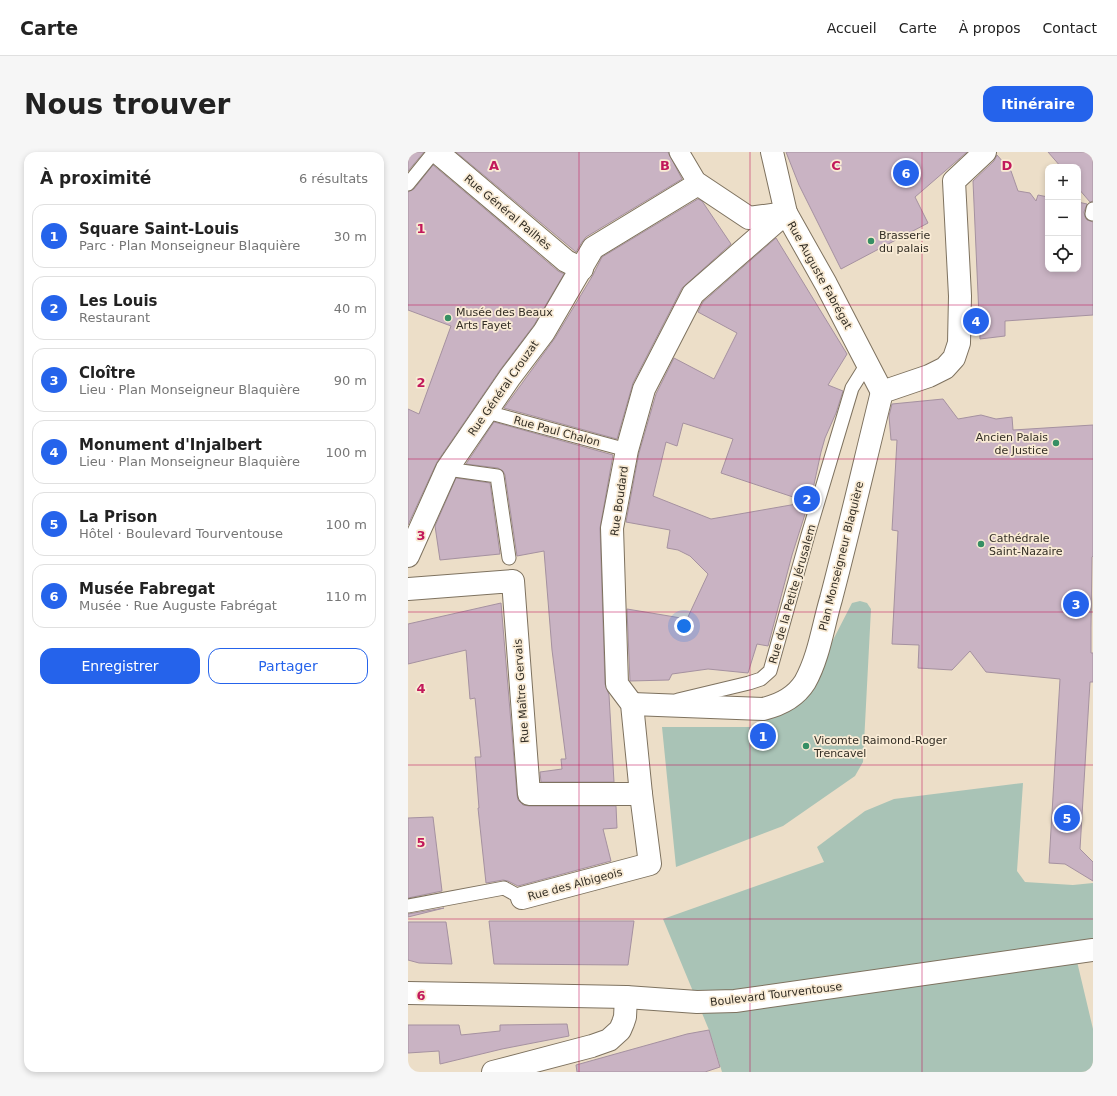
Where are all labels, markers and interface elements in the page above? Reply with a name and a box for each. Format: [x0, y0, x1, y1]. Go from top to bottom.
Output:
text: Carte [20, 17, 78, 39]
text: Accueil [827, 20, 877, 36]
text: Carte [899, 20, 937, 36]
text: À propos [959, 20, 1021, 36]
text: Contact [1043, 20, 1097, 36]
button: Itinéraire [983, 86, 1093, 122]
text: Nous trouver [24, 88, 230, 121]
text: A [489, 158, 499, 173]
text: B [660, 158, 670, 173]
text: C [831, 158, 841, 173]
pin: 6 [893, 158, 919, 188]
text: D [1002, 158, 1013, 173]
map controls [1045, 164, 1081, 272]
button: + [1045, 164, 1081, 200]
text: À proximité [40, 168, 151, 188]
text: 6 résultats [299, 171, 368, 186]
street label: Rue Général Pailhès [461, 172, 554, 253]
button: − [1045, 200, 1081, 236]
street label: Rue Auguste Fabrégat [784, 219, 855, 332]
text: Square Saint-Louis [79, 220, 239, 238]
text: 1 [416, 221, 426, 236]
text: 1 [49, 229, 59, 244]
text: 30 m [334, 229, 367, 244]
place label: Brasserie du palais [879, 229, 931, 255]
marker: Brasserie du palais [866, 236, 876, 246]
button: locate [1045, 236, 1081, 272]
text: Parc · Plan Monseigneur Blaquière [79, 238, 300, 253]
text: Les Louis [79, 292, 158, 310]
text: 2 [49, 301, 59, 316]
text: 40 m [334, 301, 367, 316]
place label: Musée des Beaux Arts Fayet [456, 306, 553, 332]
pin: 4 [963, 306, 989, 336]
text: Restaurant [79, 310, 150, 325]
marker: Musée des Beaux Arts Fayet [443, 313, 453, 323]
street label: Rue Général Crouzat [465, 337, 542, 439]
text: Cloître [79, 364, 135, 382]
text: 3 [49, 373, 59, 388]
text: 90 m [334, 373, 367, 388]
text: 2 [416, 375, 426, 390]
text: Lieu · Plan Monseigneur Blaquière [79, 382, 300, 397]
street label: Rue Paul Chalon [512, 414, 602, 449]
place label: Ancien Palais de Justice [976, 431, 1048, 457]
text: Monument d'Injalbert [79, 436, 262, 454]
marker: Ancien Palais de Justice [1051, 438, 1061, 448]
text: 4 [49, 445, 59, 460]
text: 100 m [325, 445, 367, 460]
text: Lieu · Plan Monseigneur Blaquière [79, 454, 300, 469]
street label: Rue Boudard [608, 465, 631, 537]
street label: Plan Monseigneur Blaquière [817, 480, 866, 632]
pin: 2 [794, 484, 820, 514]
text: La Prison [79, 508, 157, 526]
text: 5 [49, 517, 59, 532]
text: 100 m [325, 517, 367, 532]
street label: Rue de la Petite Jérusalem [766, 523, 819, 665]
text: Hôtel · Boulevard Tourventouse [79, 526, 283, 541]
text: 3 [416, 528, 426, 543]
place label: Cathédrale Saint-Nazaire [989, 532, 1063, 558]
marker: Cathédrale Saint-Nazaire [976, 539, 986, 549]
text: Musée Fabregat [79, 580, 215, 598]
text: 6 [49, 589, 59, 604]
text: 110 m [325, 589, 367, 604]
pin: 3 [1063, 589, 1089, 619]
text: Musée · Rue Auguste Fabrégat [79, 598, 277, 613]
your location [674, 616, 694, 636]
street label: Rue Maître Gervais [511, 638, 532, 743]
button: Enregistrer [40, 648, 200, 684]
button: Partager [208, 648, 368, 684]
text: 4 [416, 681, 426, 696]
pin: 1 [750, 721, 776, 751]
place label: Vicomte Raimond-Roger Trencavel [813, 734, 948, 760]
marker: Vicomte Raimond-Roger Trencavel [801, 741, 811, 751]
pin: 5 [1054, 803, 1080, 833]
text: 5 [416, 835, 426, 850]
street label: Rue des Albigeois [526, 866, 624, 903]
street label: Boulevard Tourventouse [709, 980, 843, 1009]
text: 6 [416, 988, 426, 1003]

